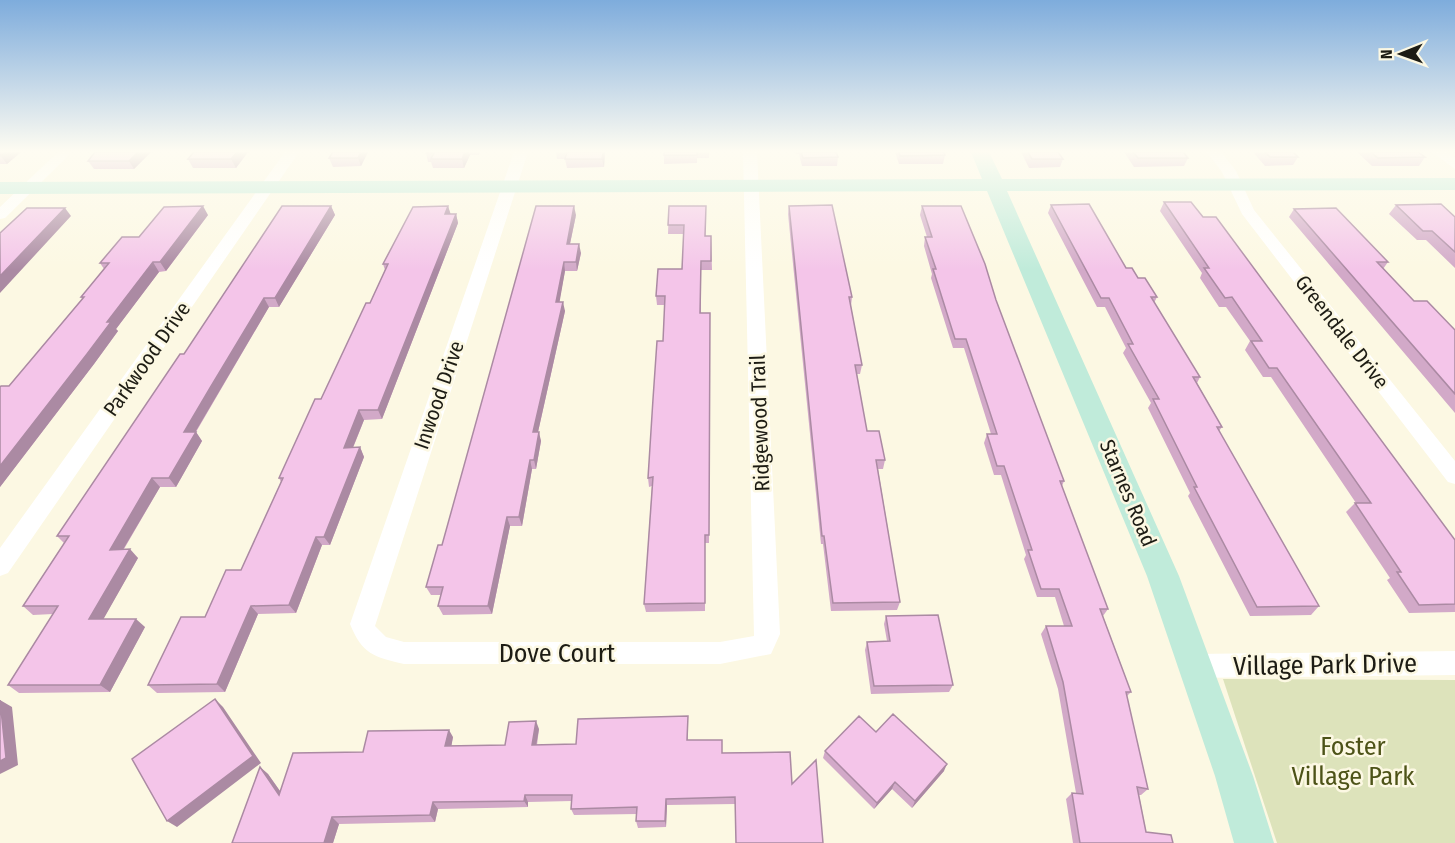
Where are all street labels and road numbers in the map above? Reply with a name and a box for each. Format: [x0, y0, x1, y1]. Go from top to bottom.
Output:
street label: Greendale Drive [1290, 270, 1394, 394]
street label: Parkwood Drive [98, 297, 196, 421]
street label: Inwood Drive [408, 337, 470, 453]
street label: Ridgewood Trail [745, 354, 775, 492]
street label: Starnes Road [1094, 436, 1162, 550]
street label: Dove Court [499, 638, 616, 669]
street label: Village Park Drive [1233, 648, 1417, 682]

